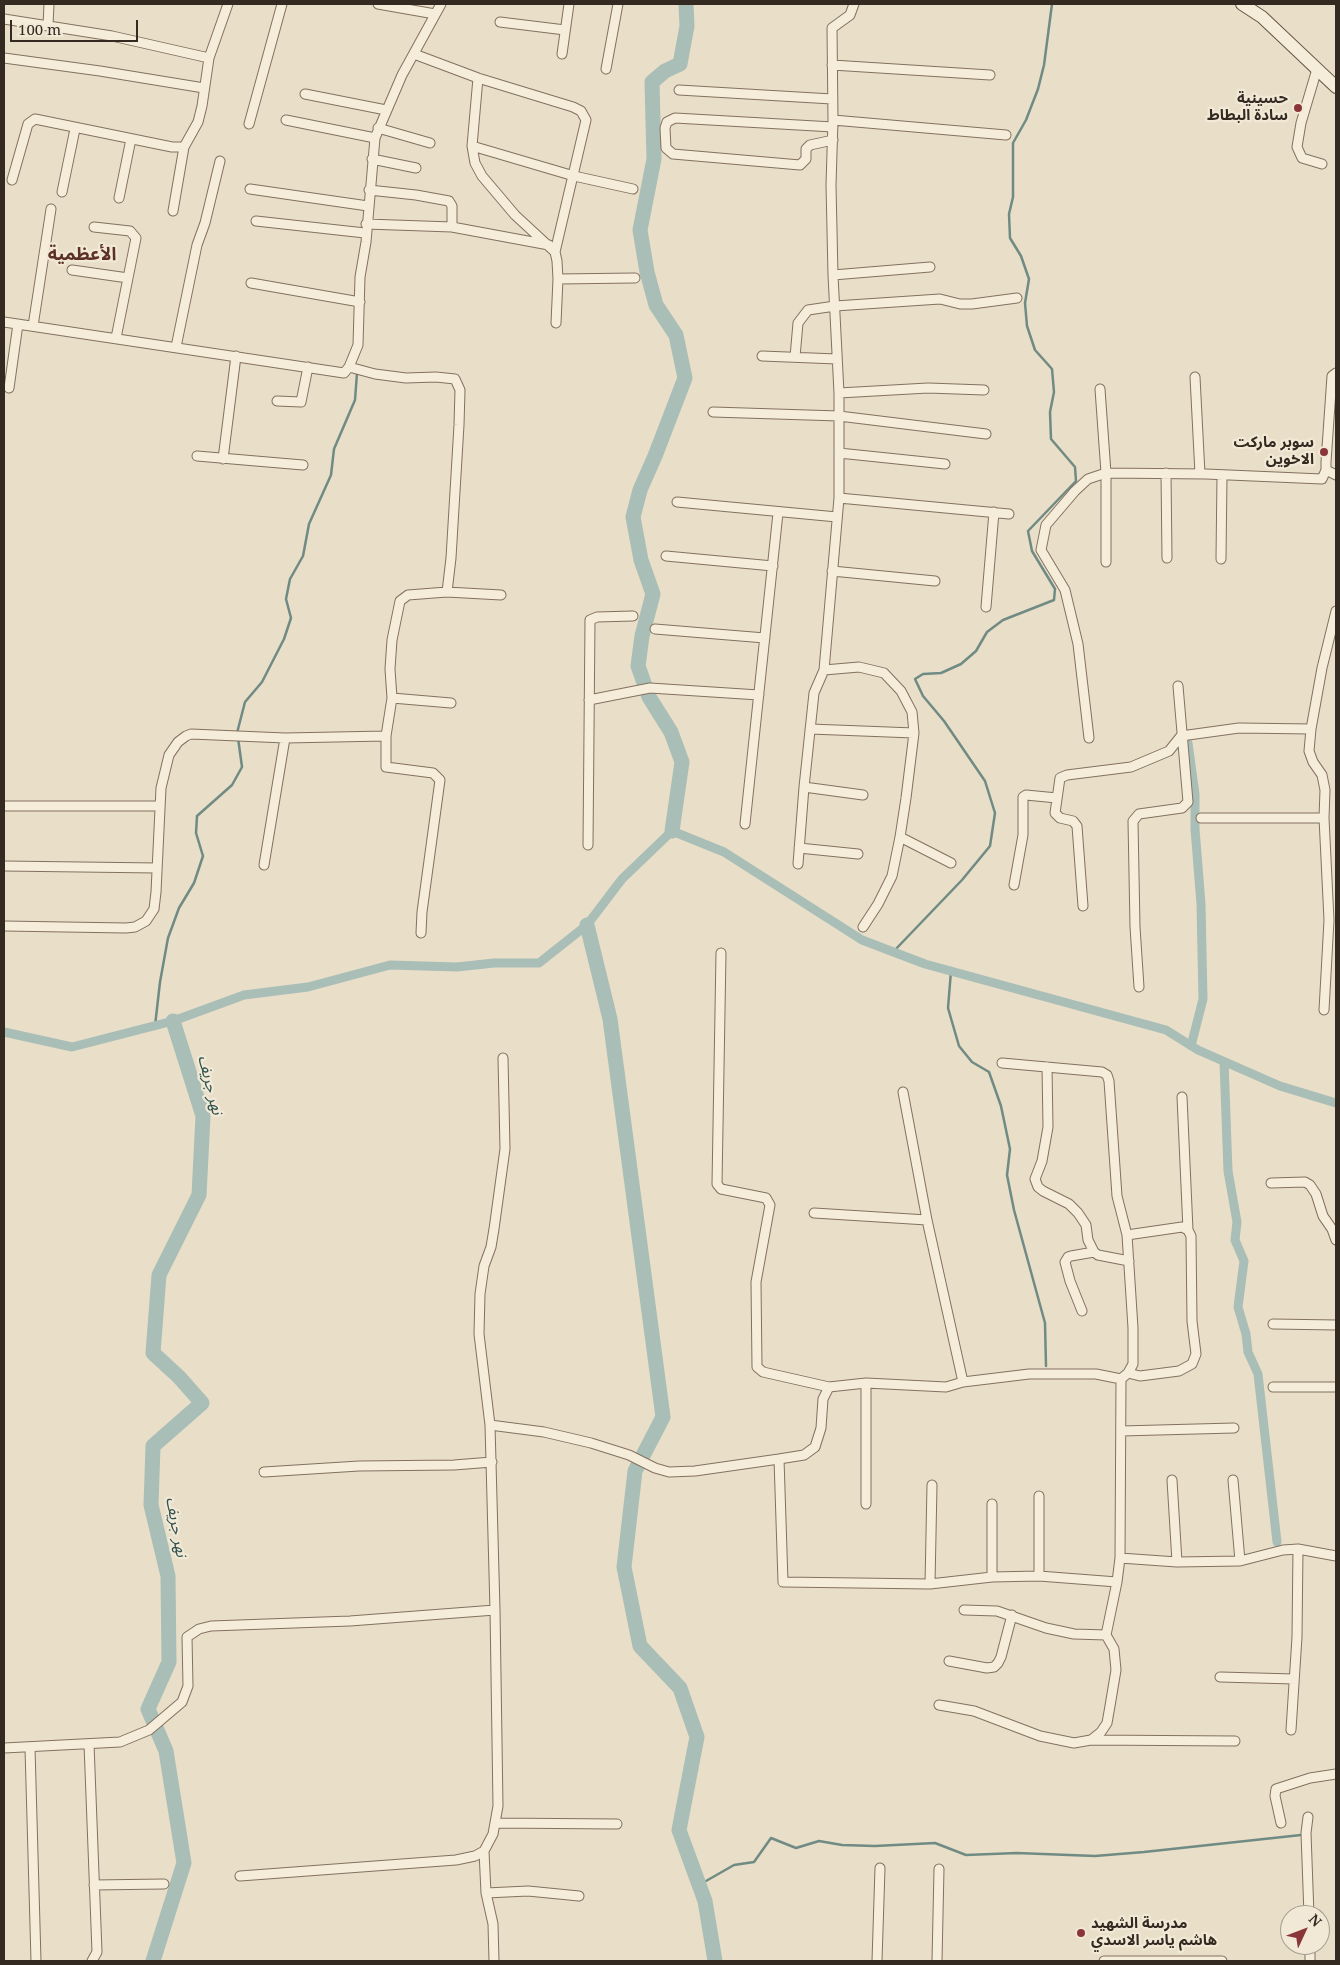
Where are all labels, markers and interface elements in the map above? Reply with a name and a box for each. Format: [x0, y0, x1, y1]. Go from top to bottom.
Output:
scale bar [12, 10, 140, 42]
text: 100 m [18, 19, 61, 39]
place label: حسينية سادة البطاط [1207, 90, 1288, 125]
marker: حسينية سادة البطاط [1292, 102, 1304, 114]
district label: الأعظمية [48, 244, 116, 266]
place label: سوبر ماركت الاخوين [1234, 434, 1314, 469]
marker: سوبر ماركت الاخوين [1318, 446, 1330, 458]
water label: نهر جريف [193, 1053, 227, 1117]
water label: نهر جريف [161, 1496, 191, 1558]
north arrow [1280, 1905, 1330, 1955]
text: N [1305, 1910, 1326, 1931]
place label: مدرسة الشهيد هاشم ياسر الاسدي [1091, 1915, 1217, 1950]
marker: مدرسة الشهيد هاشم ياسر الاسدي [1075, 1927, 1087, 1939]

